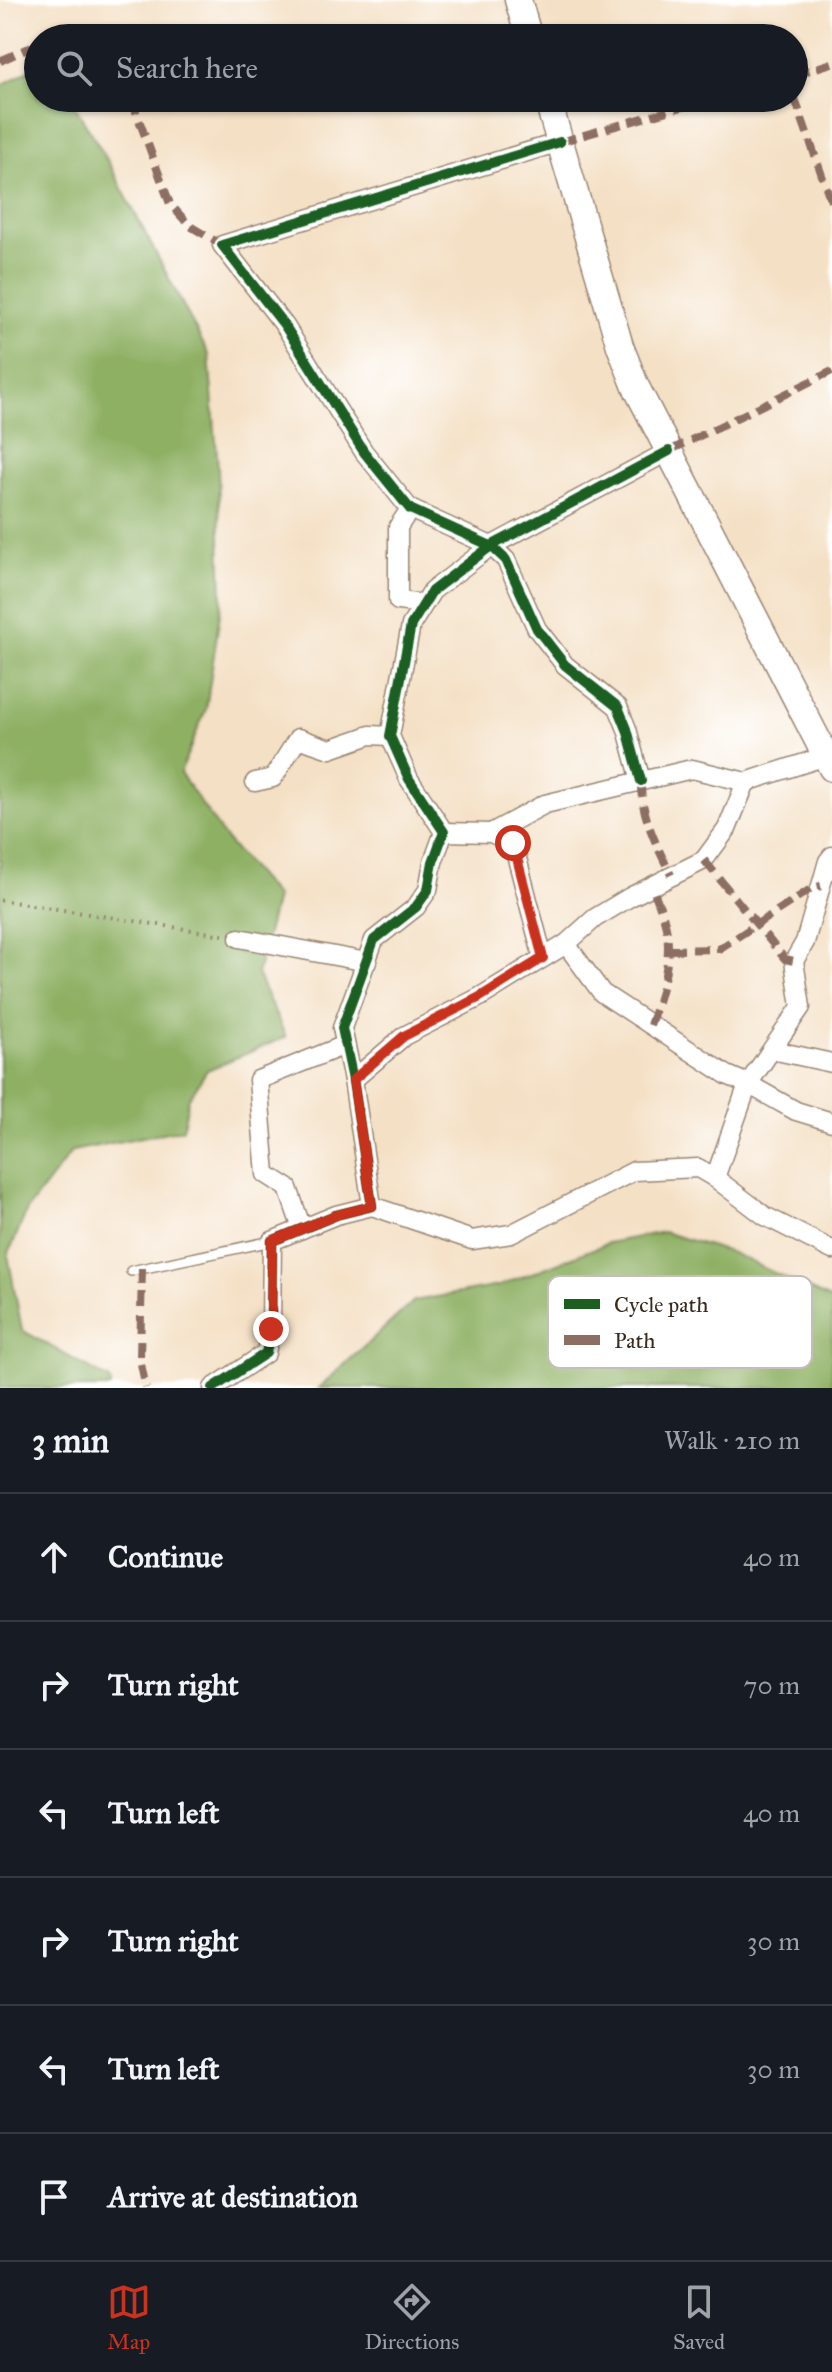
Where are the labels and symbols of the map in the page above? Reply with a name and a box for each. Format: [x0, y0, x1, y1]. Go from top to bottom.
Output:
route start [495, 825, 531, 861]
legend [548, 1276, 812, 1368]
text: Cycle path [614, 1291, 709, 1318]
route end [253, 1311, 289, 1347]
text: Path [614, 1327, 656, 1354]

